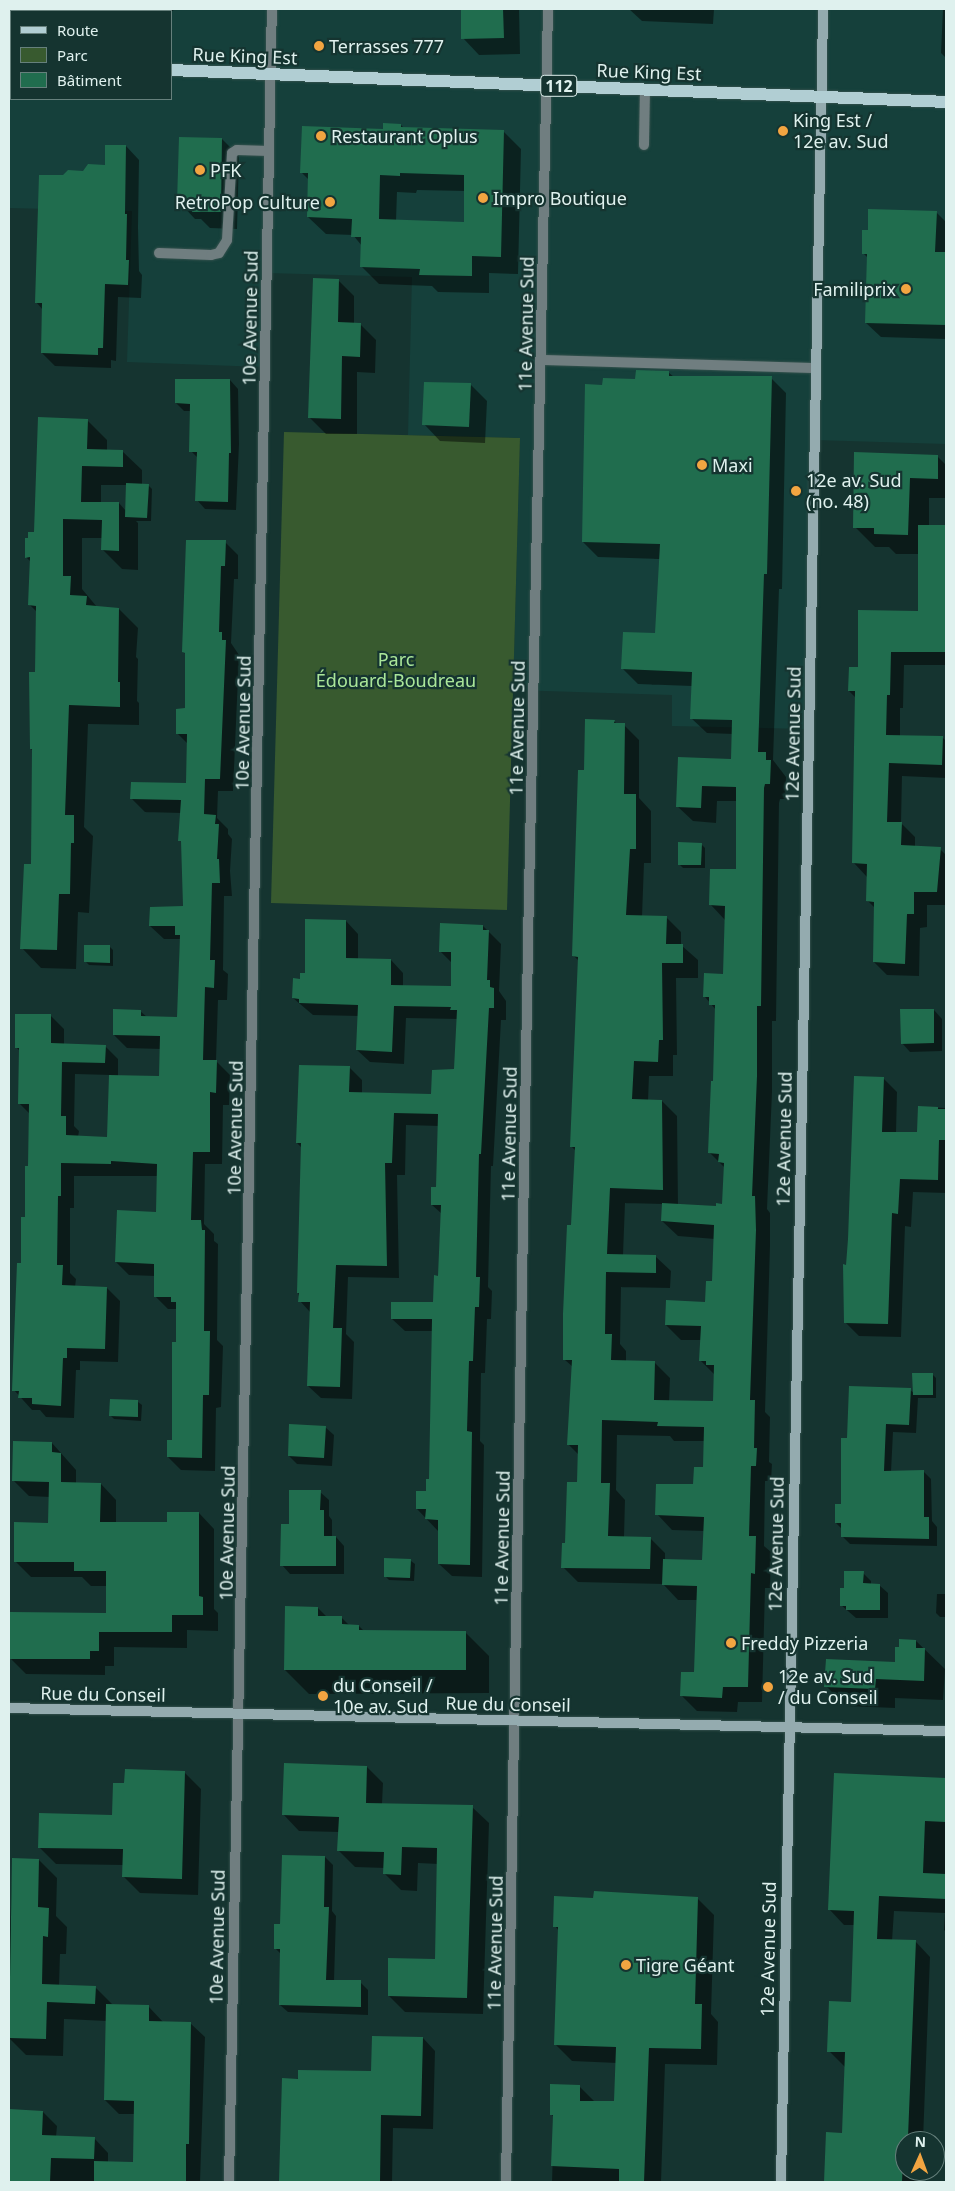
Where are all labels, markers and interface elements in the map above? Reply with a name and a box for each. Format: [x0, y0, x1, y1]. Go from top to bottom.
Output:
legend [10, 10, 172, 100]
text: Route [57, 20, 99, 40]
place label: Terrasses 777 [329, 35, 444, 57]
marker: Terrasses 777 [313, 40, 325, 52]
street label: Rue King Est [192, 43, 298, 69]
text: Parc [57, 45, 88, 65]
street label: Rue King Est [596, 59, 702, 85]
text: Bâtiment [57, 70, 122, 90]
road number: 112 [540, 72, 578, 100]
place label: King Est / 12e av. Sud [793, 110, 889, 152]
place label: Restaurant Oplus [331, 125, 478, 147]
marker: King Est / 12e av. Sud [777, 125, 789, 137]
marker: Restaurant Oplus [315, 130, 327, 142]
place label: PFK [210, 159, 241, 181]
marker: PFK [194, 164, 206, 176]
place label: Impro Boutique [493, 187, 627, 209]
place label: RetroPop Culture [175, 191, 320, 213]
marker: Impro Boutique [477, 192, 489, 204]
marker: RetroPop Culture [324, 196, 336, 208]
street label: 10e Avenue Sud [238, 250, 262, 386]
street label: 11e Avenue Sud [514, 256, 538, 392]
place label: Familiprix [813, 278, 896, 300]
marker: Familiprix [900, 283, 912, 295]
place label: Maxi [712, 454, 753, 476]
marker: Maxi [696, 459, 708, 471]
place label: 12e av. Sud (no. 48) [806, 470, 902, 512]
marker: 12e av. Sud (no. 48) [790, 485, 802, 497]
park label: Parc Édouard-Boudreau [316, 649, 476, 692]
street label: 10e Avenue Sud [231, 655, 255, 791]
street label: 11e Avenue Sud [505, 660, 529, 796]
street label: 12e Avenue Sud [781, 666, 805, 802]
street label: 10e Avenue Sud [223, 1060, 247, 1196]
street label: 11e Avenue Sud [497, 1066, 521, 1202]
street label: 12e Avenue Sud [772, 1071, 796, 1207]
street label: 10e Avenue Sud [215, 1465, 239, 1601]
street label: 11e Avenue Sud [490, 1470, 514, 1606]
street label: 12e Avenue Sud [764, 1476, 788, 1612]
place label: Freddy Pizzeria [741, 1632, 868, 1654]
marker: Freddy Pizzeria [725, 1637, 737, 1649]
place label: 12e av. Sud / du Conseil [778, 1666, 878, 1708]
place label: du Conseil / 10e av. Sud [333, 1675, 433, 1718]
marker: 12e av. Sud / du Conseil [762, 1681, 774, 1693]
street label: Rue du Conseil [40, 1682, 166, 1706]
marker: du Conseil / 10e av. Sud [317, 1690, 329, 1702]
street label: Rue du Conseil [445, 1692, 571, 1716]
street label: 10e Avenue Sud [205, 1869, 229, 2005]
street label: 11e Avenue Sud [483, 1875, 507, 2011]
street label: 12e Avenue Sud [756, 1881, 780, 2017]
place label: Tigre Géant [636, 1954, 735, 1976]
marker: Tigre Géant [620, 1959, 632, 1971]
north arrow [895, 2131, 945, 2181]
text: N [914, 2132, 927, 2151]

